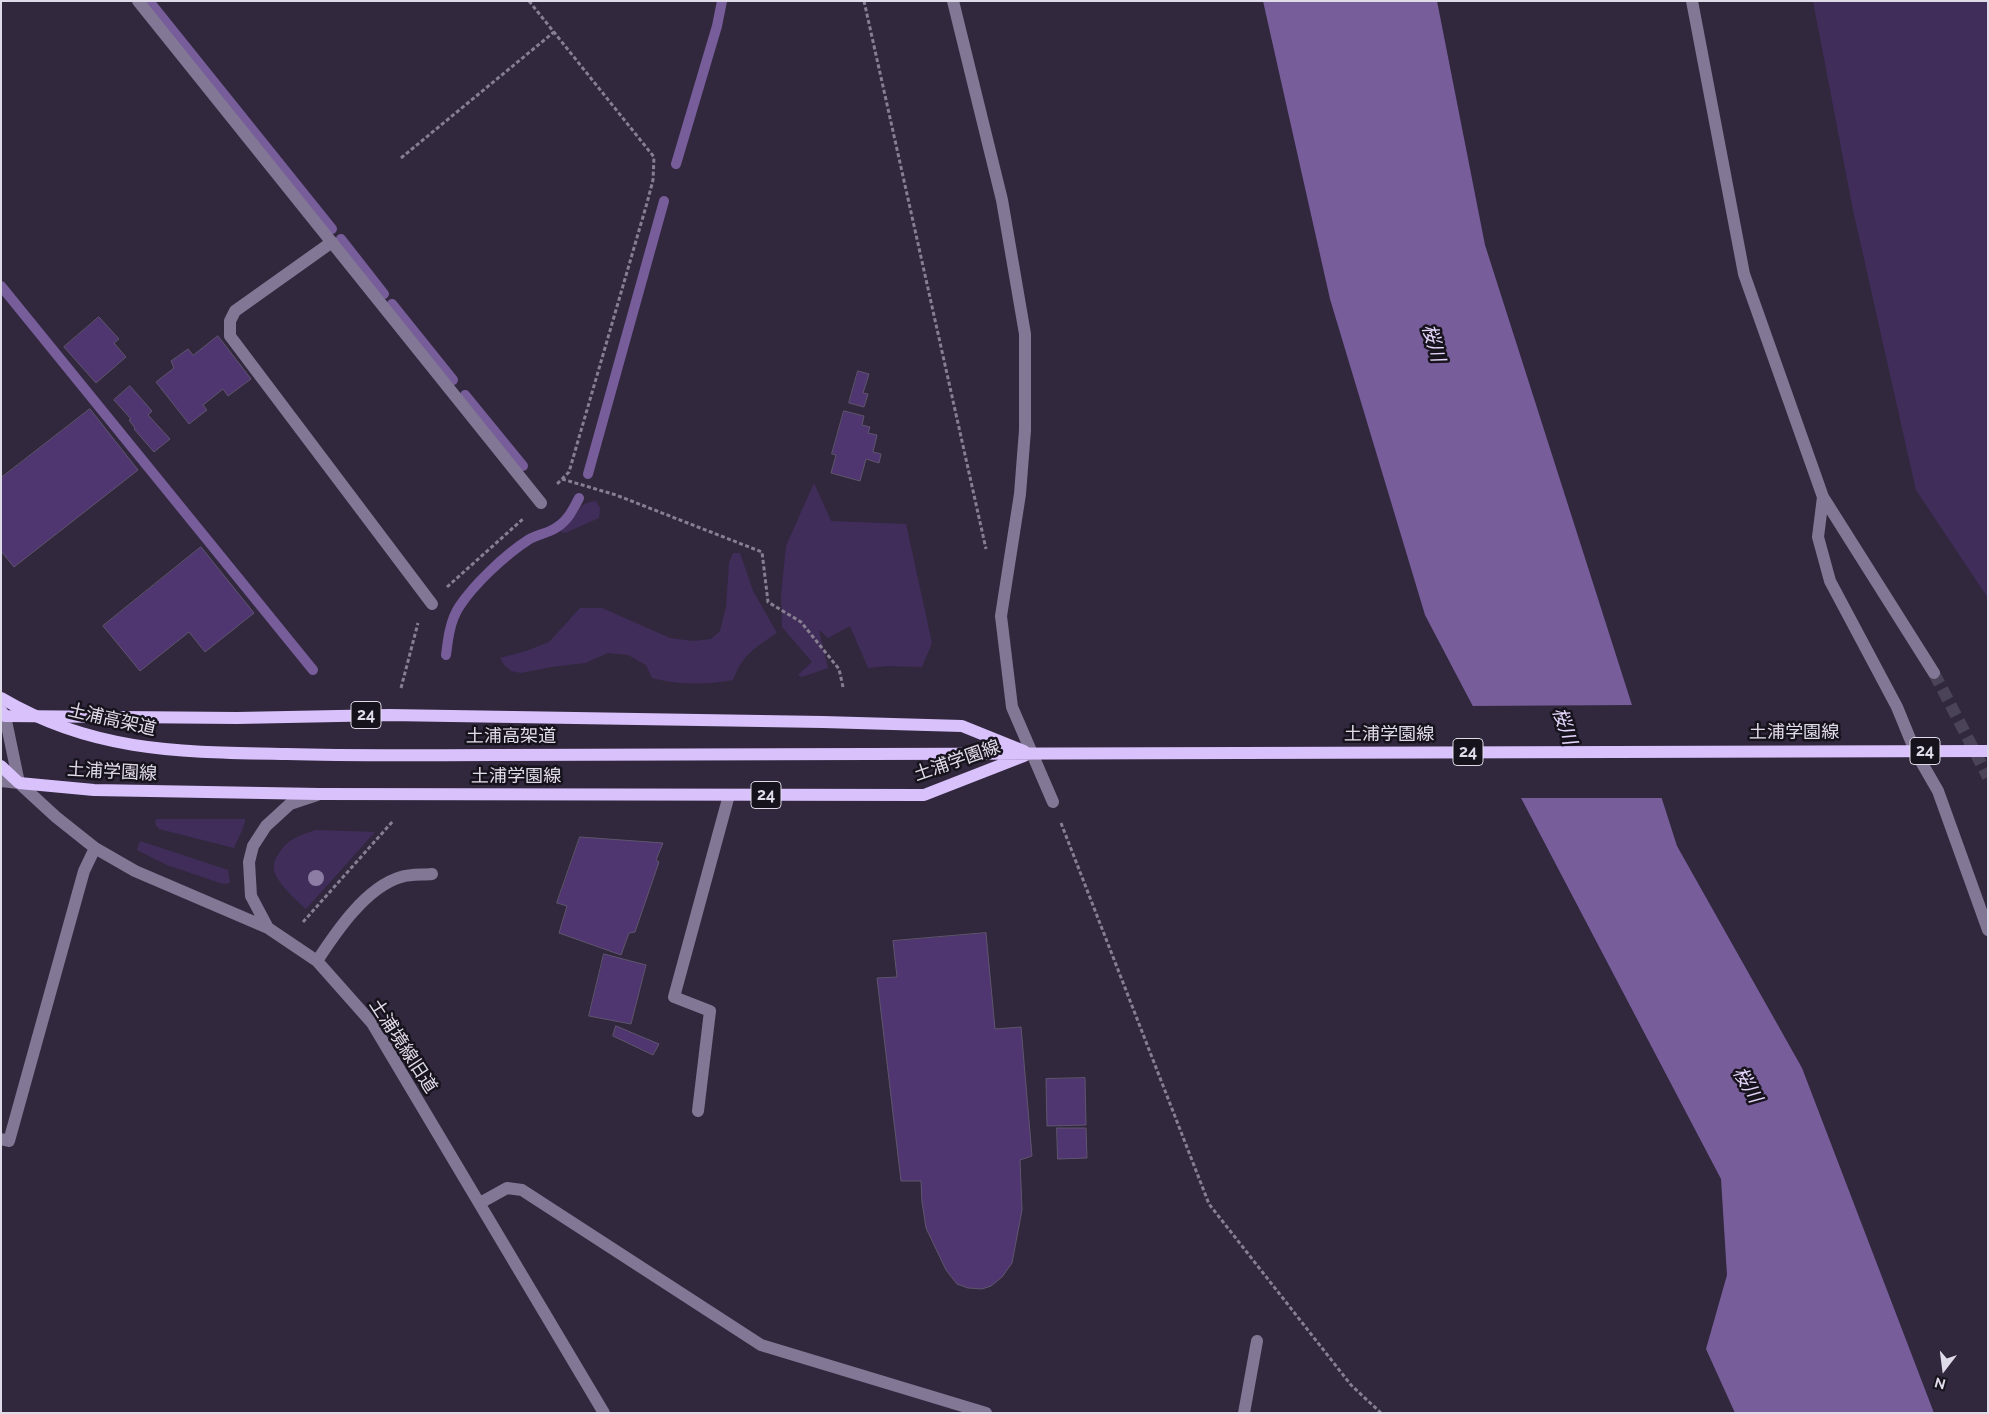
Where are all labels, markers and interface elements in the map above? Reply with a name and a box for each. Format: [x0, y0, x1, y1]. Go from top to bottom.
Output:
water label: 桜川 [1417, 322, 1449, 364]
street label: 土浦高架道 [66, 699, 158, 741]
road number: 24 [351, 702, 381, 728]
water label: 桜川 [1547, 704, 1581, 748]
street label: 土浦学園線 [1749, 722, 1839, 744]
street label: 土浦学園線 [1344, 724, 1434, 746]
street label: 土浦高架道 [466, 726, 556, 748]
street label: 土浦学園線 [911, 736, 1003, 786]
road number: 24 [1910, 738, 1940, 764]
road number: 24 [1453, 739, 1483, 766]
street label: 土浦学園線 [66, 759, 158, 785]
street label: 土浦学園線 [471, 766, 561, 788]
road number: 24 [751, 782, 781, 808]
street label: 土浦境線旧道 [365, 995, 441, 1097]
water label: 桜川 [1728, 1063, 1766, 1107]
north arrow [1919, 1344, 1969, 1394]
text: N [1933, 1374, 1947, 1393]

